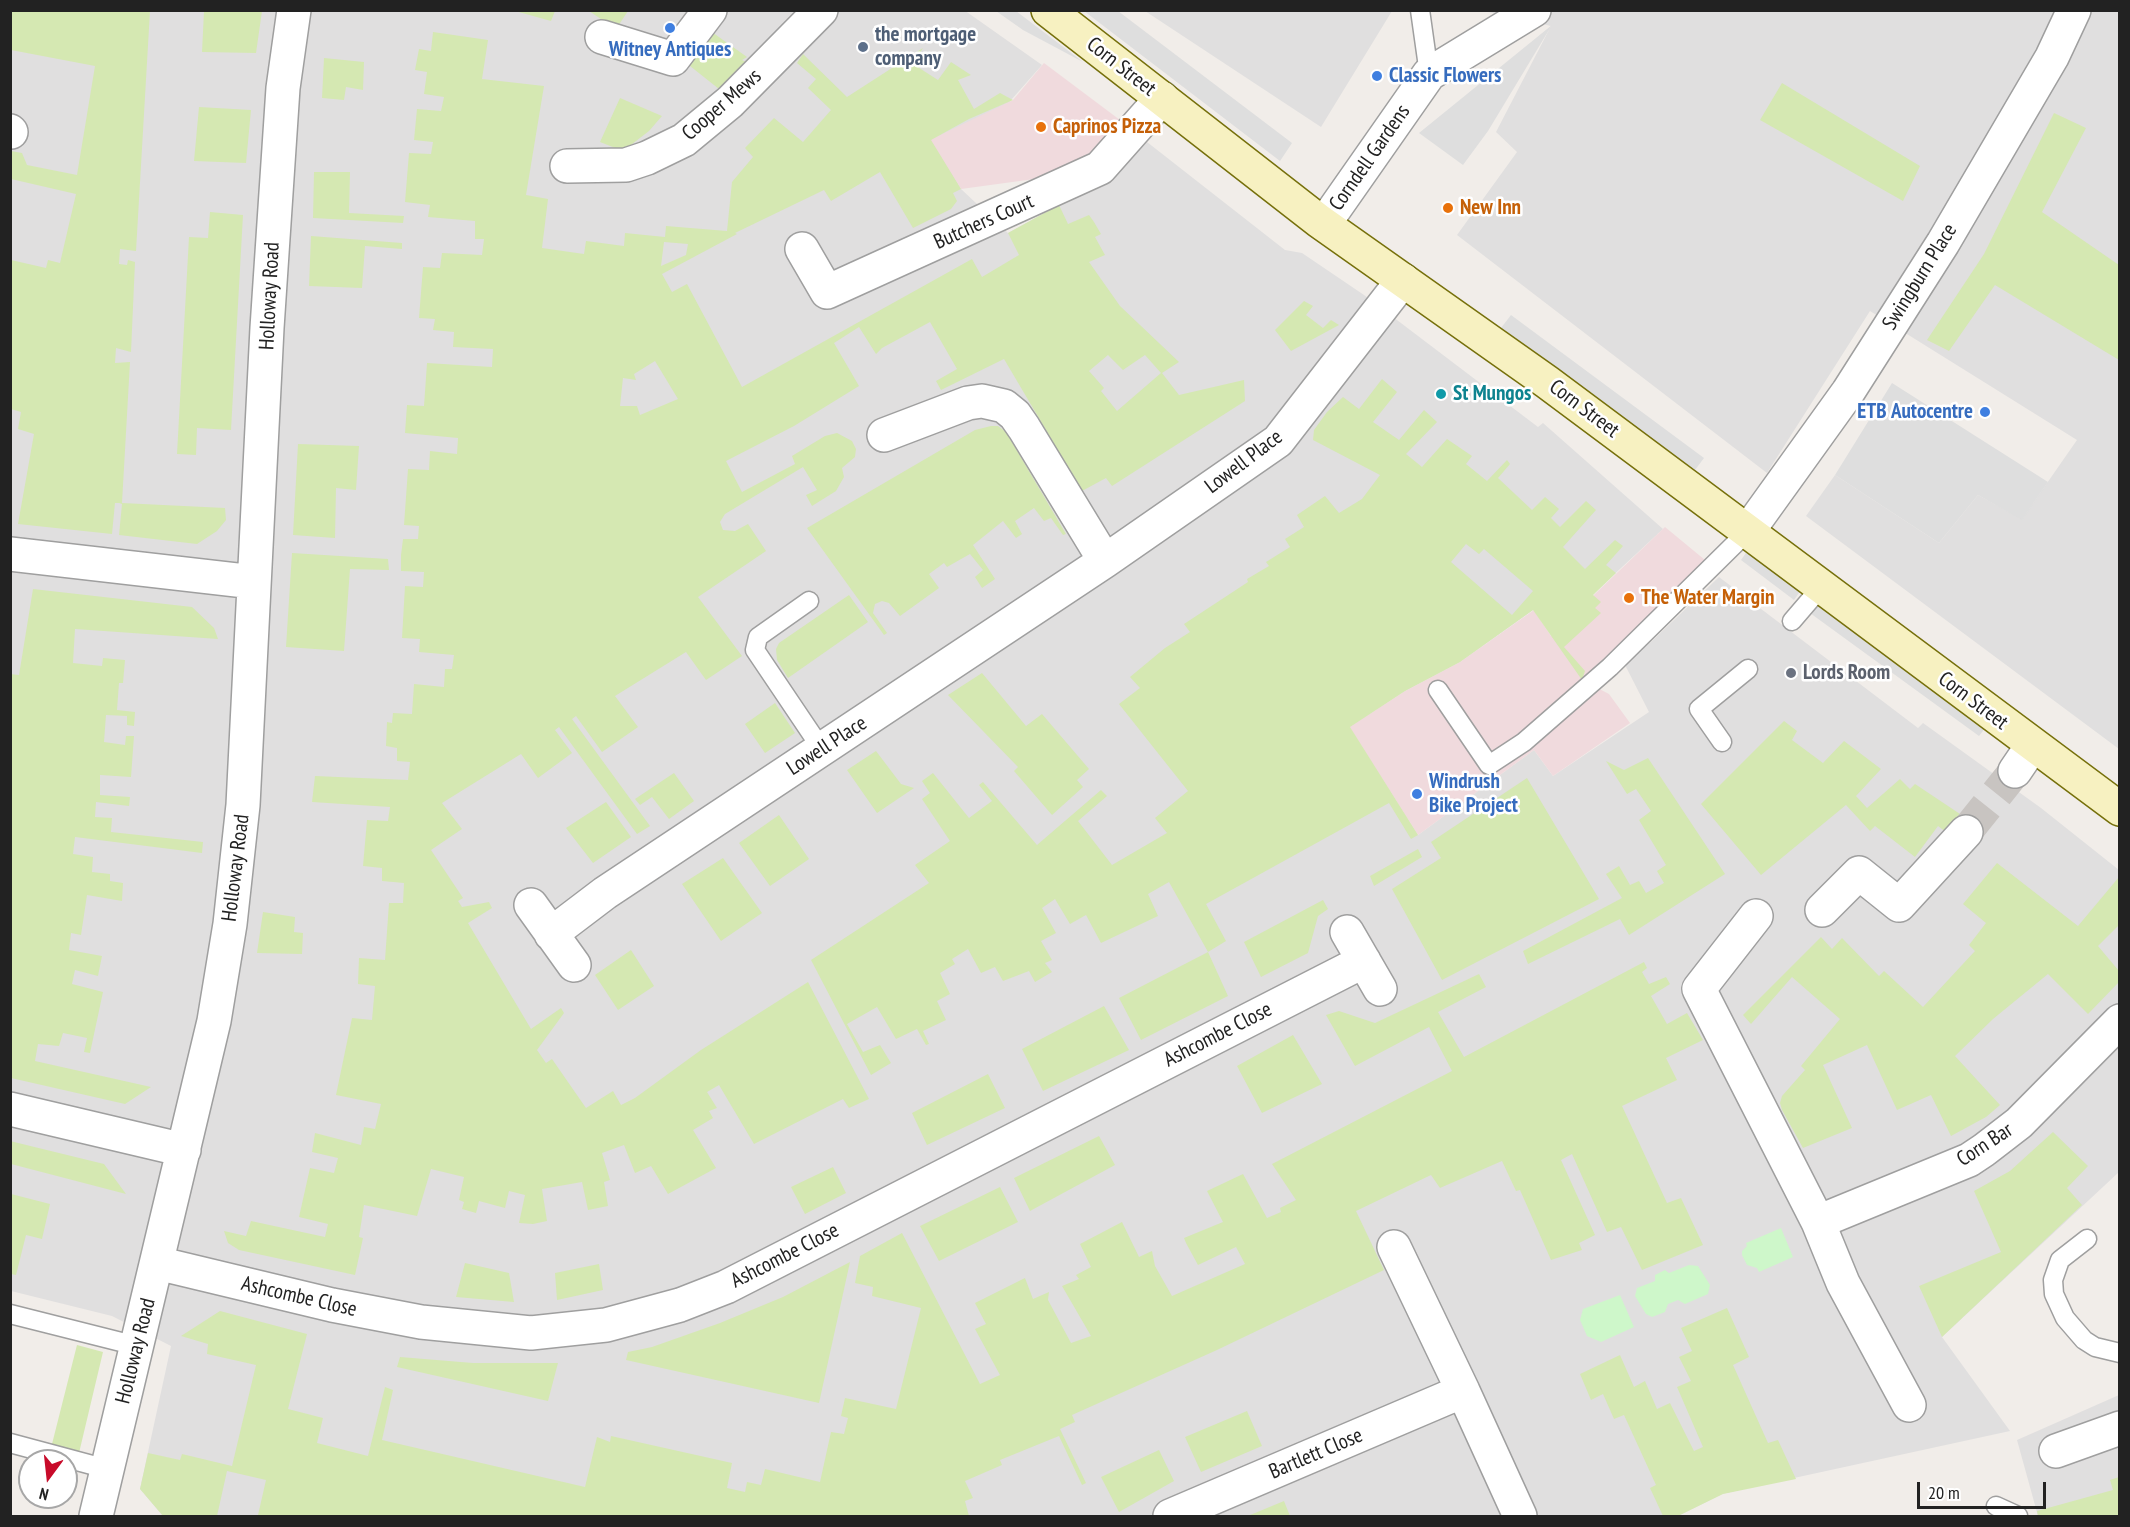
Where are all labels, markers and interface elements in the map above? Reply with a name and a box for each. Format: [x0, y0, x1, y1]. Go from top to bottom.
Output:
marker: Witney Antiques [663, 21, 677, 35]
place label: the mortgage company [875, 22, 976, 72]
street label: Corn Street [1081, 32, 1161, 102]
place label: Witney Antiques [609, 37, 731, 63]
marker: the mortgage company [856, 40, 870, 54]
place label: Classic Flowers [1389, 63, 1501, 89]
street label: Cooper Mews [677, 64, 767, 146]
marker: Classic Flowers [1370, 69, 1384, 83]
street label: Corndell Gardens [1324, 100, 1416, 216]
place label: Caprinos Pizza [1053, 114, 1161, 140]
marker: Caprinos Pizza [1034, 120, 1048, 134]
street label: Butchers Court [930, 189, 1038, 255]
place label: New Inn [1460, 195, 1521, 221]
marker: New Inn [1441, 201, 1455, 215]
street label: Swingburn Place [1877, 219, 1963, 335]
street label: Holloway Road [255, 241, 285, 351]
street label: Corn Street [1544, 375, 1624, 443]
place label: St Mungos [1453, 381, 1531, 407]
marker: St Mungos [1434, 387, 1448, 401]
place label: ETB Autocentre [1857, 399, 1973, 425]
marker: ETB Autocentre [1978, 405, 1992, 419]
street label: Lowell Place [1200, 425, 1288, 499]
place label: The Water Margin [1641, 585, 1774, 611]
marker: The Water Margin [1622, 591, 1636, 605]
place label: Lords Room [1803, 660, 1890, 686]
marker: Lords Room [1784, 666, 1798, 680]
street label: Corn Street [1933, 667, 2013, 735]
street label: Lowell Place [782, 711, 872, 781]
place label: Windrush Bike Project [1429, 769, 1518, 819]
marker: Windrush Bike Project [1410, 787, 1424, 801]
street label: Holloway Road [217, 813, 255, 923]
street label: Ashcombe Close [1160, 997, 1276, 1073]
street label: Corn Bar [1952, 1118, 2018, 1172]
street label: Ashcombe Close [727, 1218, 843, 1294]
street label: Ashcombe Close [239, 1271, 359, 1323]
street label: Holloway Road [111, 1296, 161, 1406]
street label: Bartlett Close [1265, 1423, 1367, 1485]
north arrow [18, 1449, 78, 1509]
scale bar [1920, 1470, 2049, 1508]
text: 20 m [1928, 1481, 1960, 1504]
text: N [37, 1484, 51, 1505]

